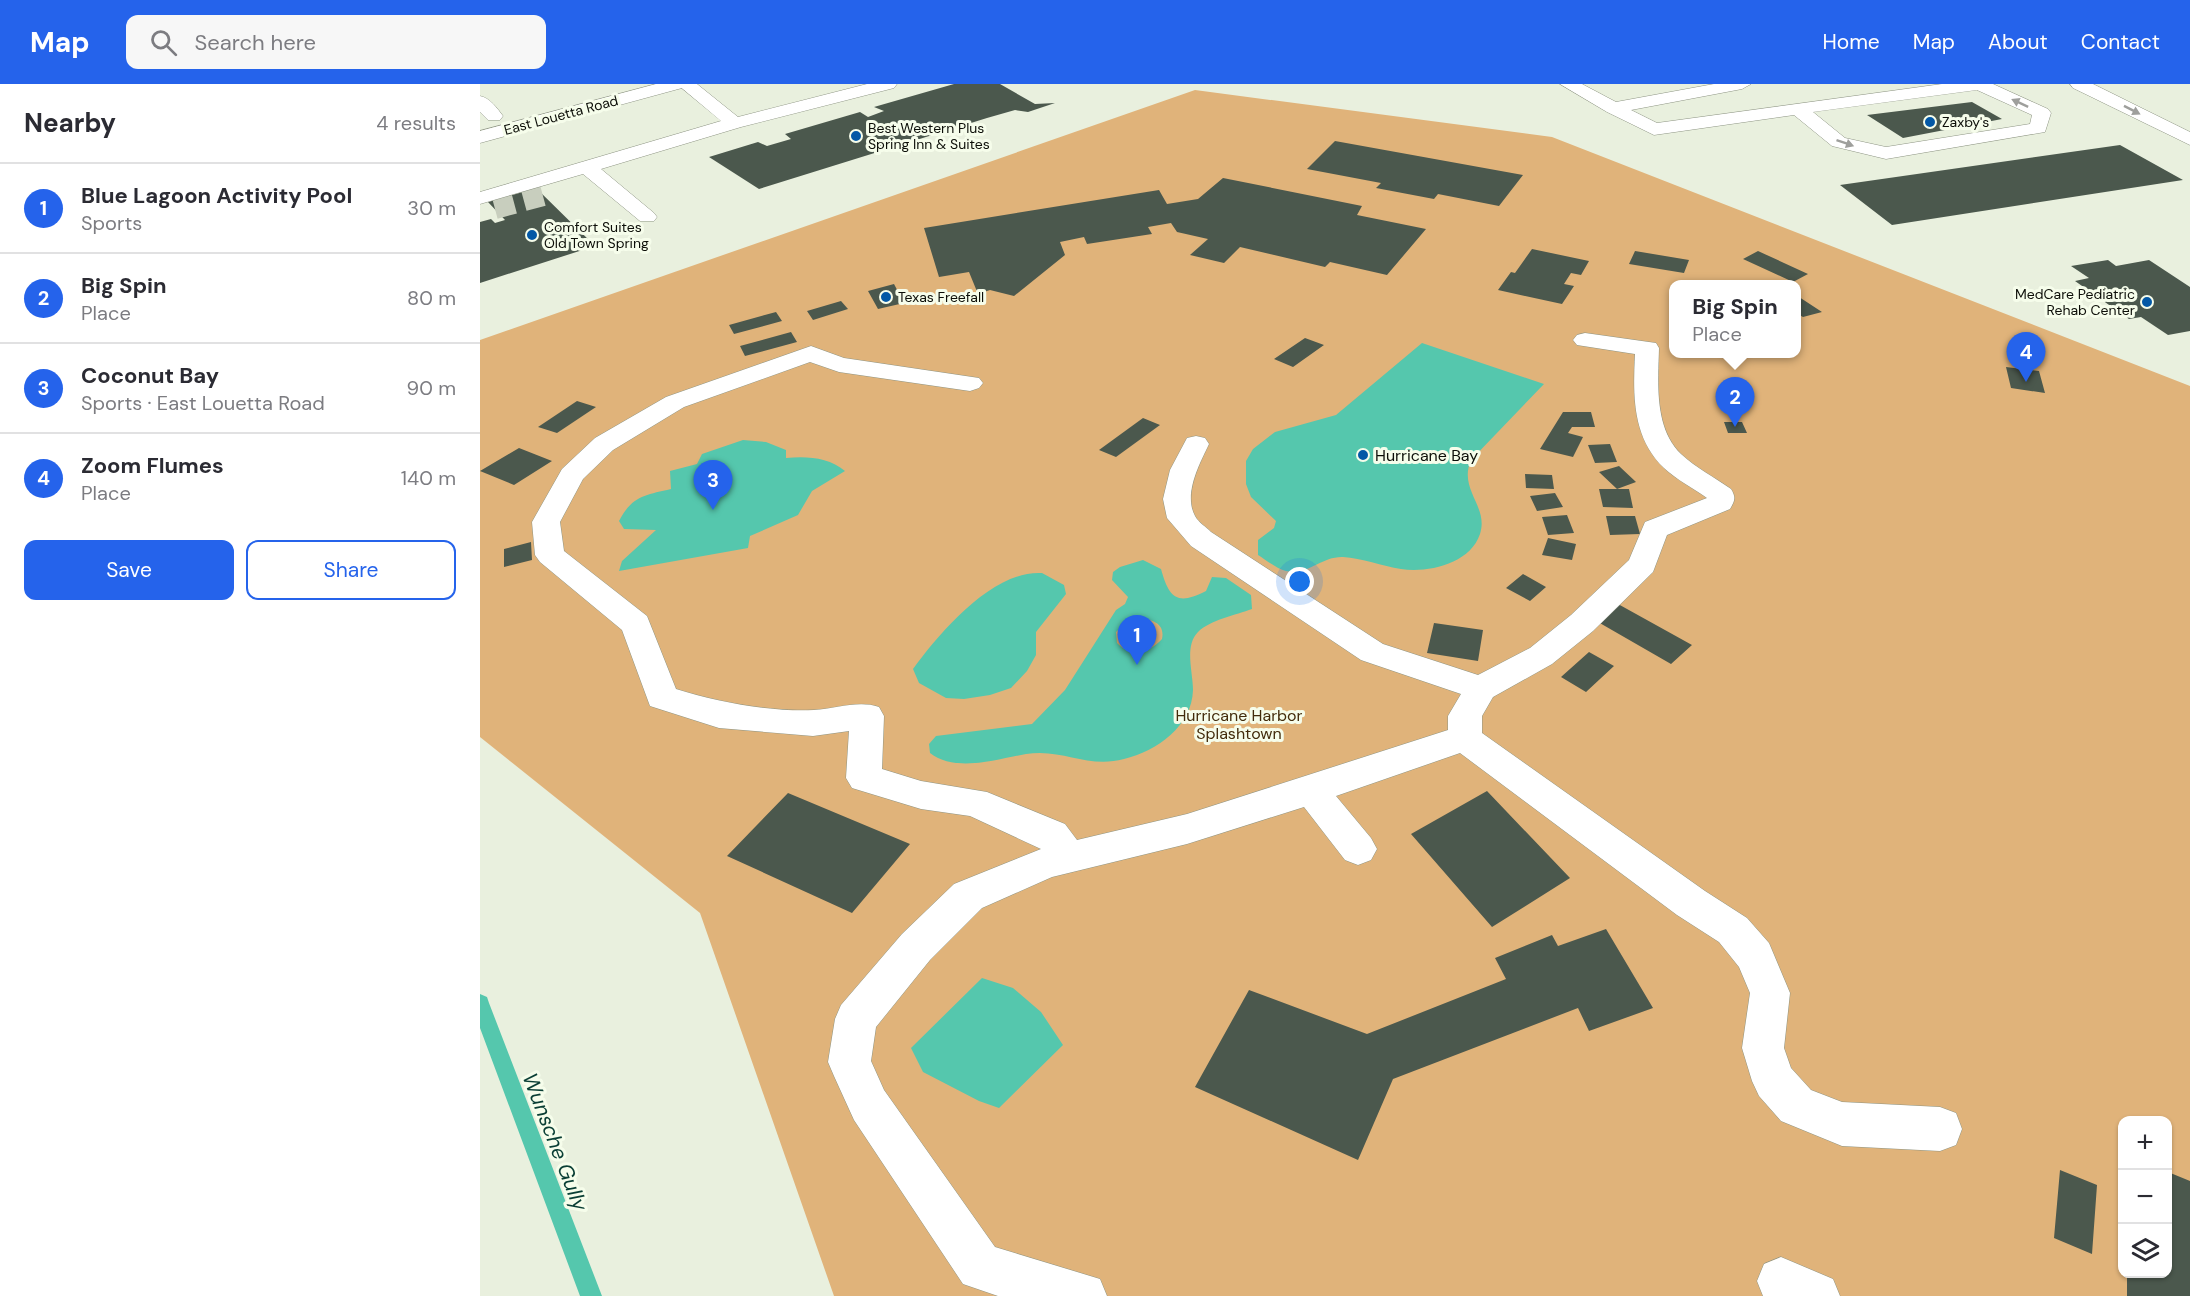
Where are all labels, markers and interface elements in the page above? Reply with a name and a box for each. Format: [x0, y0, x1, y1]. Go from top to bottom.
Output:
search box [126, 15, 546, 69]
text: Map [30, 24, 90, 61]
icon: search [147, 26, 180, 59]
text: Search here [195, 28, 316, 57]
text: Home [1822, 28, 1880, 56]
text: Map [1913, 28, 1955, 56]
text: About [1988, 28, 2048, 56]
text: Contact [2081, 28, 2160, 56]
street label: East Louetta Road [502, 91, 620, 139]
one-way arrow [2011, 98, 2028, 107]
one-way arrow [2123, 105, 2140, 115]
text: Nearby [24, 106, 116, 140]
text: 4 results [376, 110, 456, 136]
place label: Zaxby's [1942, 113, 1989, 131]
marker: Zaxby's [1923, 115, 1937, 129]
place label: Best Western Plus Spring Inn & Suites [868, 119, 990, 153]
marker: Best Western Plus Spring Inn & Suites [849, 129, 863, 143]
one-way arrow [1836, 138, 1854, 148]
text: Blue Lagoon Activity Pool [81, 181, 352, 210]
text: 1 [40, 195, 47, 221]
text: 30 m [407, 195, 456, 221]
text: Sports [81, 210, 142, 236]
place label: Comfort Suites Old Town Spring [544, 218, 649, 252]
marker: Comfort Suites Old Town Spring [525, 228, 539, 242]
text: Big Spin [81, 271, 167, 300]
popup [1669, 280, 1801, 358]
text: 2 [38, 285, 49, 311]
text: 80 m [407, 285, 456, 311]
place label: MedCare Pediatric Rehab Center [2015, 285, 2135, 319]
place label: Texas Freefall [898, 288, 984, 306]
marker: Texas Freefall [879, 290, 893, 304]
text: Big Spin [1692, 292, 1778, 321]
marker: MedCare Pediatric Rehab Center [2140, 295, 2154, 309]
text: Place [81, 300, 131, 326]
text: Place [1692, 321, 1742, 347]
pin: 4 [2006, 332, 2046, 382]
text: Coconut Bay [81, 361, 219, 390]
text: 3 [37, 375, 50, 401]
text: 90 m [407, 375, 456, 401]
pin: 2 [1716, 378, 1754, 427]
text: Sports · East Louetta Road [81, 390, 325, 416]
place label: Hurricane Bay [1375, 445, 1478, 466]
marker: Hurricane Bay [1356, 448, 1370, 462]
text: Zoom Flumes [81, 451, 224, 480]
pin: 3 [694, 460, 732, 510]
text: 4 [37, 465, 50, 491]
text: 140 m [401, 465, 456, 491]
text: Place [81, 480, 131, 506]
button: Save [24, 540, 234, 600]
button: Share [246, 540, 456, 600]
your location [1285, 567, 1314, 596]
pin: 1 [1118, 616, 1156, 665]
park label: Hurricane Harbor Splashtown [1175, 705, 1303, 744]
water label: Wunsche Gully [516, 1069, 595, 1216]
map controls [2118, 1116, 2172, 1278]
button: + [2118, 1116, 2172, 1170]
button: − [2118, 1170, 2172, 1224]
button: layers [2118, 1224, 2172, 1278]

